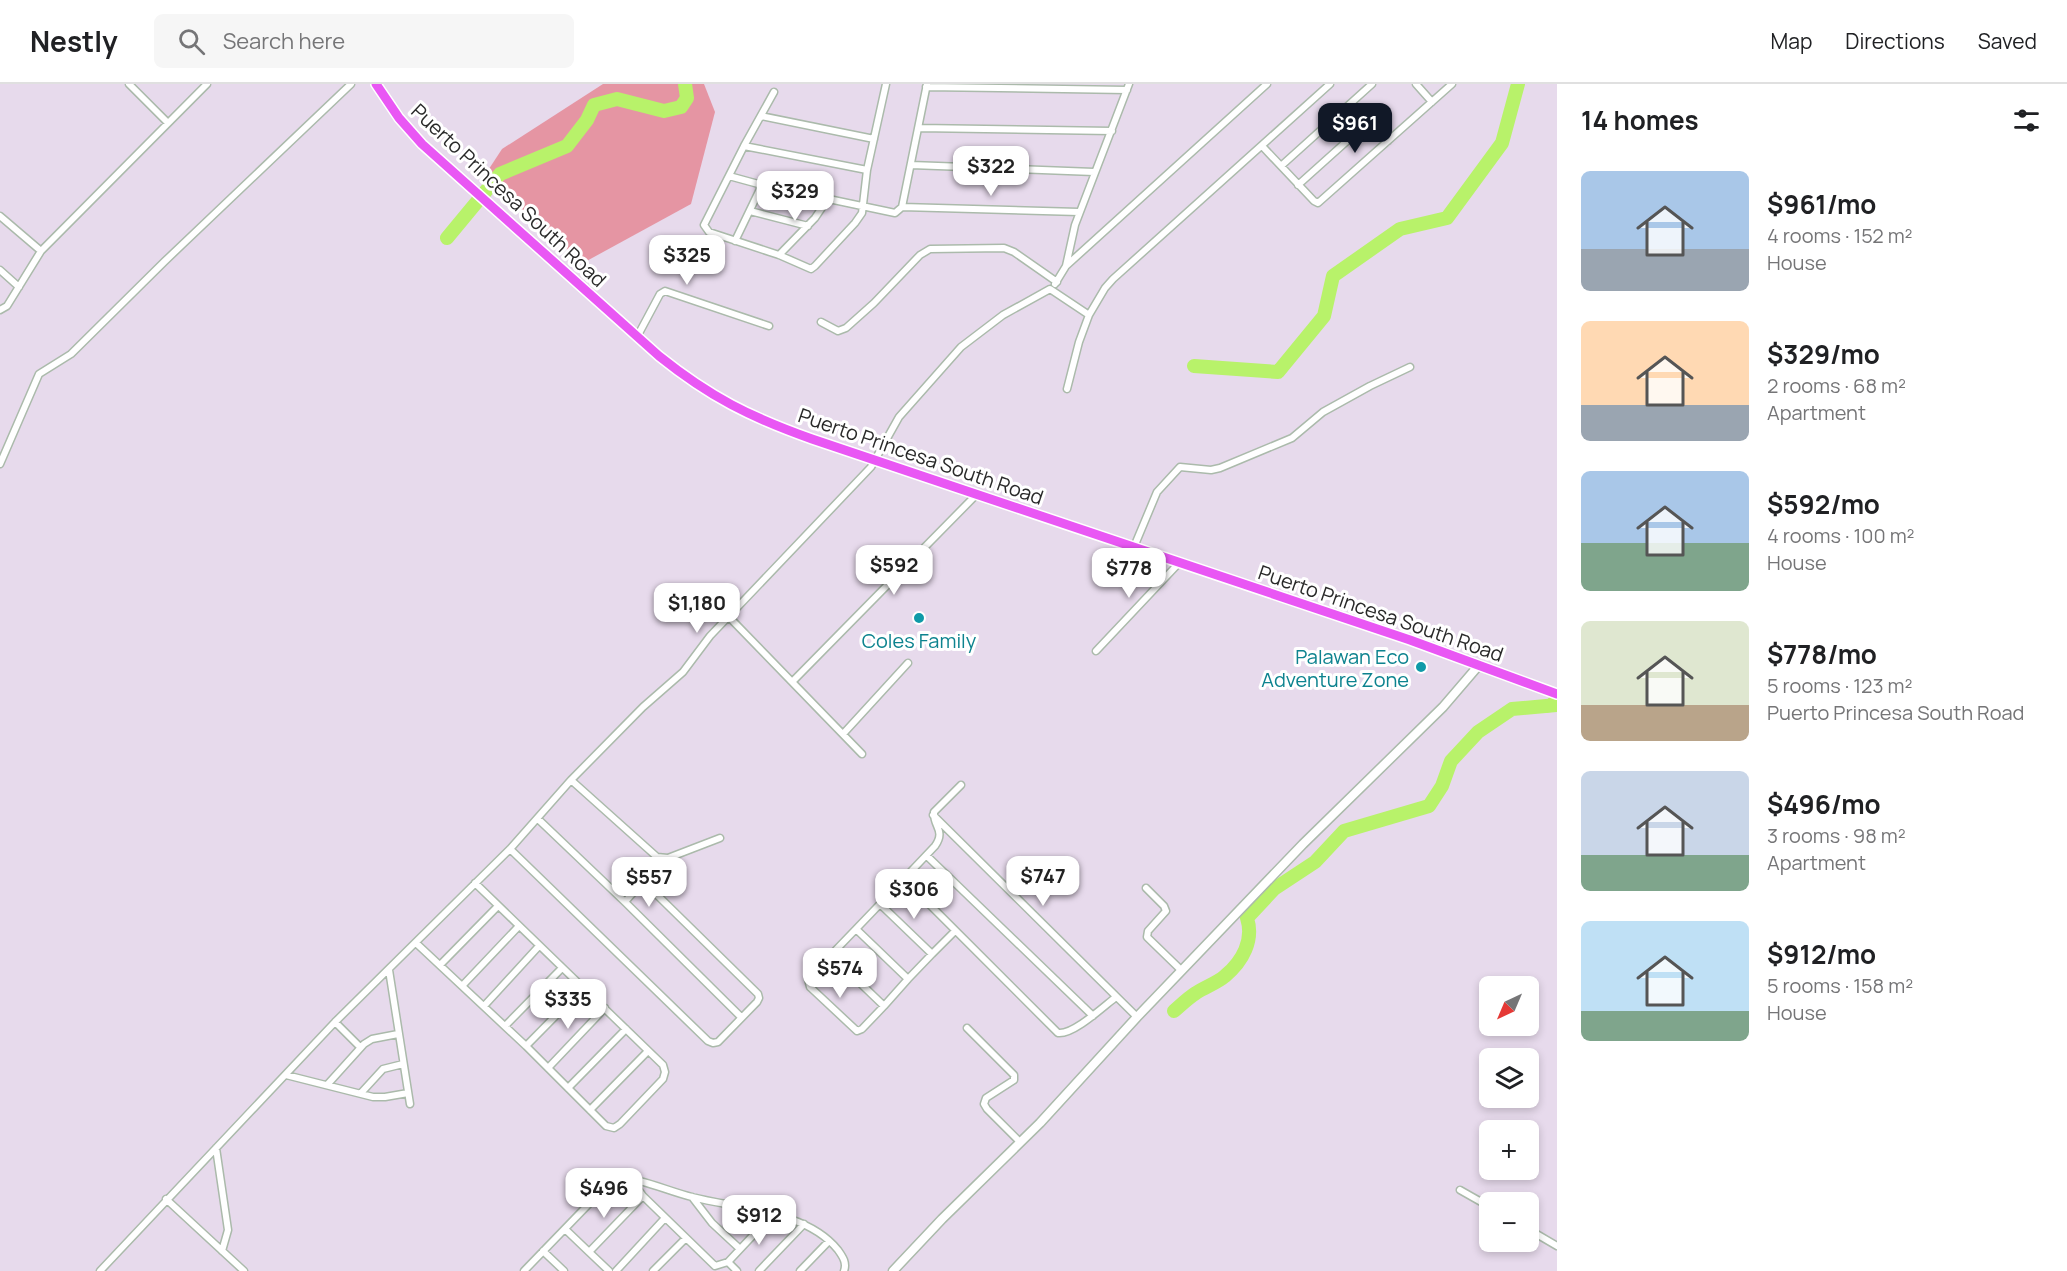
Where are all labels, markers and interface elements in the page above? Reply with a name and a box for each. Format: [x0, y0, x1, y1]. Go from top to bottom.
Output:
search box [154, 14, 574, 68]
text: Nestly [30, 22, 118, 60]
icon: search [175, 25, 208, 58]
text: Search here [223, 26, 345, 56]
text: Map [1771, 27, 1812, 55]
text: Directions [1845, 27, 1945, 55]
text: Saved [1978, 27, 2037, 55]
street label: Puerto Princesa South Road [406, 97, 612, 293]
text: 14 homes [1581, 102, 1699, 138]
pin: $961 [1319, 103, 1391, 154]
icon: filters [2010, 104, 2043, 137]
text: $961 [1332, 109, 1378, 136]
pin: $322 [955, 146, 1027, 197]
text: $322 [967, 152, 1015, 179]
pin: $329 [759, 171, 831, 222]
text: $329 [771, 177, 819, 204]
text: $961/mo [1767, 186, 1876, 222]
icon: home [1629, 195, 1701, 267]
text: 4 rooms · 152 m² [1767, 222, 1913, 249]
pin: $325 [651, 235, 723, 286]
text: $325 [663, 241, 711, 268]
text: House [1767, 249, 1827, 276]
text: $329/mo [1767, 336, 1880, 372]
icon: home [1629, 345, 1701, 417]
text: 2 rooms · 68 m² [1767, 372, 1906, 399]
text: Apartment [1767, 399, 1866, 426]
street label: Puerto Princesa South Road [795, 401, 1047, 511]
text: $592/mo [1767, 486, 1880, 522]
icon: home [1629, 495, 1701, 567]
text: 4 rooms · 100 m² [1767, 522, 1915, 549]
pin: $592 [858, 545, 930, 596]
pin: $778 [1093, 548, 1165, 599]
text: House [1767, 549, 1827, 576]
text: $592 [870, 551, 918, 578]
text: $778 [1106, 554, 1152, 581]
street label: Puerto Princesa South Road [1255, 558, 1507, 668]
pin: $1,180 [648, 583, 746, 634]
text: $1,180 [668, 589, 726, 616]
marker: Coles Family [912, 611, 926, 625]
place label: Coles Family [862, 627, 977, 654]
text: $778/mo [1767, 636, 1877, 672]
place label: Palawan Eco Adventure Zone [1261, 643, 1409, 693]
icon: home [1629, 645, 1701, 717]
marker: Palawan Eco Adventure Zone [1414, 660, 1428, 674]
text: 5 rooms · 123 m² [1767, 672, 1912, 699]
text: Puerto Princesa South Road [1767, 699, 2024, 726]
text: $496/mo [1767, 786, 1881, 822]
icon: home [1629, 795, 1701, 867]
text: 3 rooms · 98 m² [1767, 822, 1906, 849]
text: Apartment [1767, 849, 1866, 876]
pin: $747 [1007, 856, 1079, 907]
pin: $557 [613, 857, 685, 908]
text: $747 [1020, 862, 1066, 889]
text: $557 [626, 863, 672, 890]
pin: $306 [878, 869, 950, 920]
text: $306 [889, 875, 939, 902]
text: $912/mo [1767, 936, 1876, 972]
icon: home [1629, 945, 1701, 1017]
pin: $574 [804, 948, 876, 999]
text: $574 [817, 954, 863, 981]
text: 5 rooms · 158 m² [1767, 972, 1913, 999]
north arrow [1479, 976, 1539, 1036]
map controls [1479, 976, 1539, 1252]
pin: $335 [532, 979, 604, 1030]
text: $335 [544, 985, 592, 1012]
text: House [1767, 999, 1827, 1026]
button: layers [1479, 1048, 1539, 1108]
button: + [1479, 1120, 1539, 1180]
pin: $496 [568, 1168, 640, 1219]
text: $496 [579, 1174, 629, 1201]
button: − [1479, 1192, 1539, 1252]
pin: $912 [723, 1195, 795, 1246]
text: $912 [736, 1201, 782, 1228]

